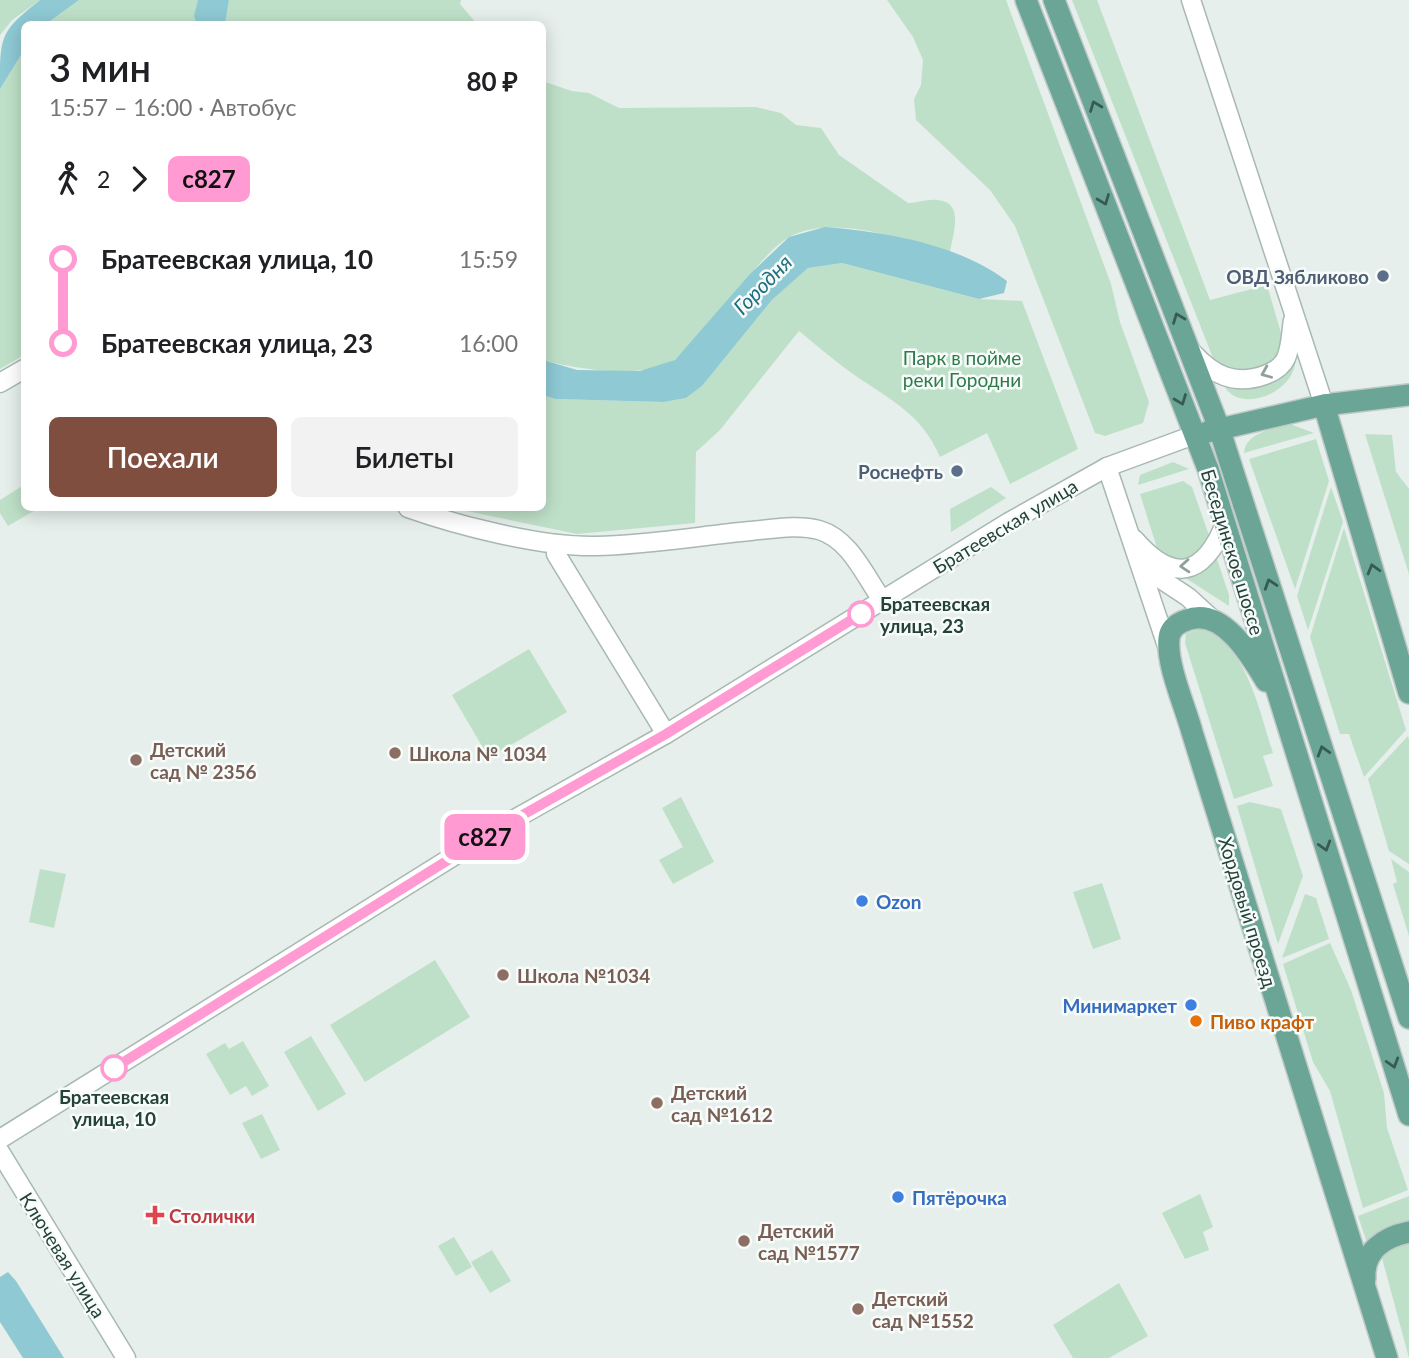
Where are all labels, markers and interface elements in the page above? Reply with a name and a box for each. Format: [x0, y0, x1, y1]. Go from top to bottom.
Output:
text: 3 мин [49, 44, 151, 90]
text: 80 ₽ [466, 65, 518, 97]
text: 15:57 – 16:00 · Автобус [49, 93, 297, 121]
one-way arrow [1090, 101, 1104, 113]
icon: walk [49, 160, 87, 198]
icon: forward [120, 160, 158, 198]
text: с827 [182, 164, 236, 193]
text: 2 [97, 165, 110, 193]
one-way arrow [1096, 194, 1110, 206]
text: Братеевская улица, 10 [101, 243, 373, 275]
text: 15:59 [459, 245, 518, 273]
water label: Городня [728, 249, 796, 319]
place label: ОВД Зябликово [1226, 265, 1369, 288]
marker: ОВД Зябликово [1375, 268, 1391, 284]
one-way arrow [1173, 313, 1187, 325]
text: Братеевская улица, 23 [101, 327, 373, 359]
text: 16:00 [459, 329, 518, 357]
park label: Парк в пойме реки Городни [903, 346, 1021, 391]
one-way arrow [1261, 365, 1273, 379]
one-way arrow [1173, 394, 1187, 406]
button: Поехали [49, 417, 277, 497]
button: Билеты [291, 417, 518, 497]
place label: Роснефть [858, 460, 943, 483]
marker: Роснефть [949, 463, 965, 479]
street label: Бесединское шоссе [1197, 466, 1269, 638]
street label: Братеевская улица [929, 474, 1081, 578]
one-way arrow [1179, 558, 1190, 573]
one-way arrow [1367, 563, 1382, 575]
one-way arrow [1264, 579, 1279, 591]
place label: Братеевская улица, 23 [880, 592, 990, 637]
marker: Братеевская улица, 23 [848, 601, 874, 627]
place label: Детский сад № 2356 [150, 738, 257, 783]
place label: Школа № 1034 [409, 742, 547, 765]
marker: Школа № 1034 [387, 745, 403, 761]
one-way arrow [1317, 745, 1331, 757]
marker: Детский сад № 2356 [128, 752, 144, 768]
line badge: с827 [436, 814, 534, 860]
text: с827 [458, 822, 512, 851]
street label: Хордовый проезд [1214, 834, 1282, 990]
one-way arrow [1316, 840, 1331, 852]
place label: Ozon [876, 890, 921, 913]
marker: Ozon [854, 893, 870, 909]
place label: Школа №1034 [517, 964, 650, 987]
marker: Школа №1034 [495, 967, 511, 983]
place label: Минимаркет [1062, 994, 1177, 1017]
marker: Минимаркет [1183, 997, 1199, 1013]
place label: Пиво крафт [1210, 1010, 1315, 1033]
marker: Пиво крафт [1188, 1013, 1204, 1029]
marker: Братеевская улица, 10 [101, 1055, 127, 1081]
one-way arrow [1384, 1057, 1399, 1069]
place label: Детский сад №1612 [671, 1081, 773, 1126]
place label: Братеевская улица, 10 [59, 1085, 169, 1130]
marker: Детский сад №1612 [649, 1095, 665, 1111]
place label: Пятёрочка [912, 1186, 1007, 1209]
street label: Ключевая улица [15, 1188, 111, 1322]
marker: Пятёрочка [890, 1189, 906, 1205]
place label: Столички [169, 1204, 255, 1227]
marker: Столички [147, 1207, 163, 1223]
place label: Детский сад №1577 [758, 1219, 860, 1264]
marker: Детский сад №1577 [736, 1233, 752, 1249]
place label: Детский сад №1552 [872, 1287, 974, 1332]
marker: Детский сад №1552 [850, 1301, 866, 1317]

